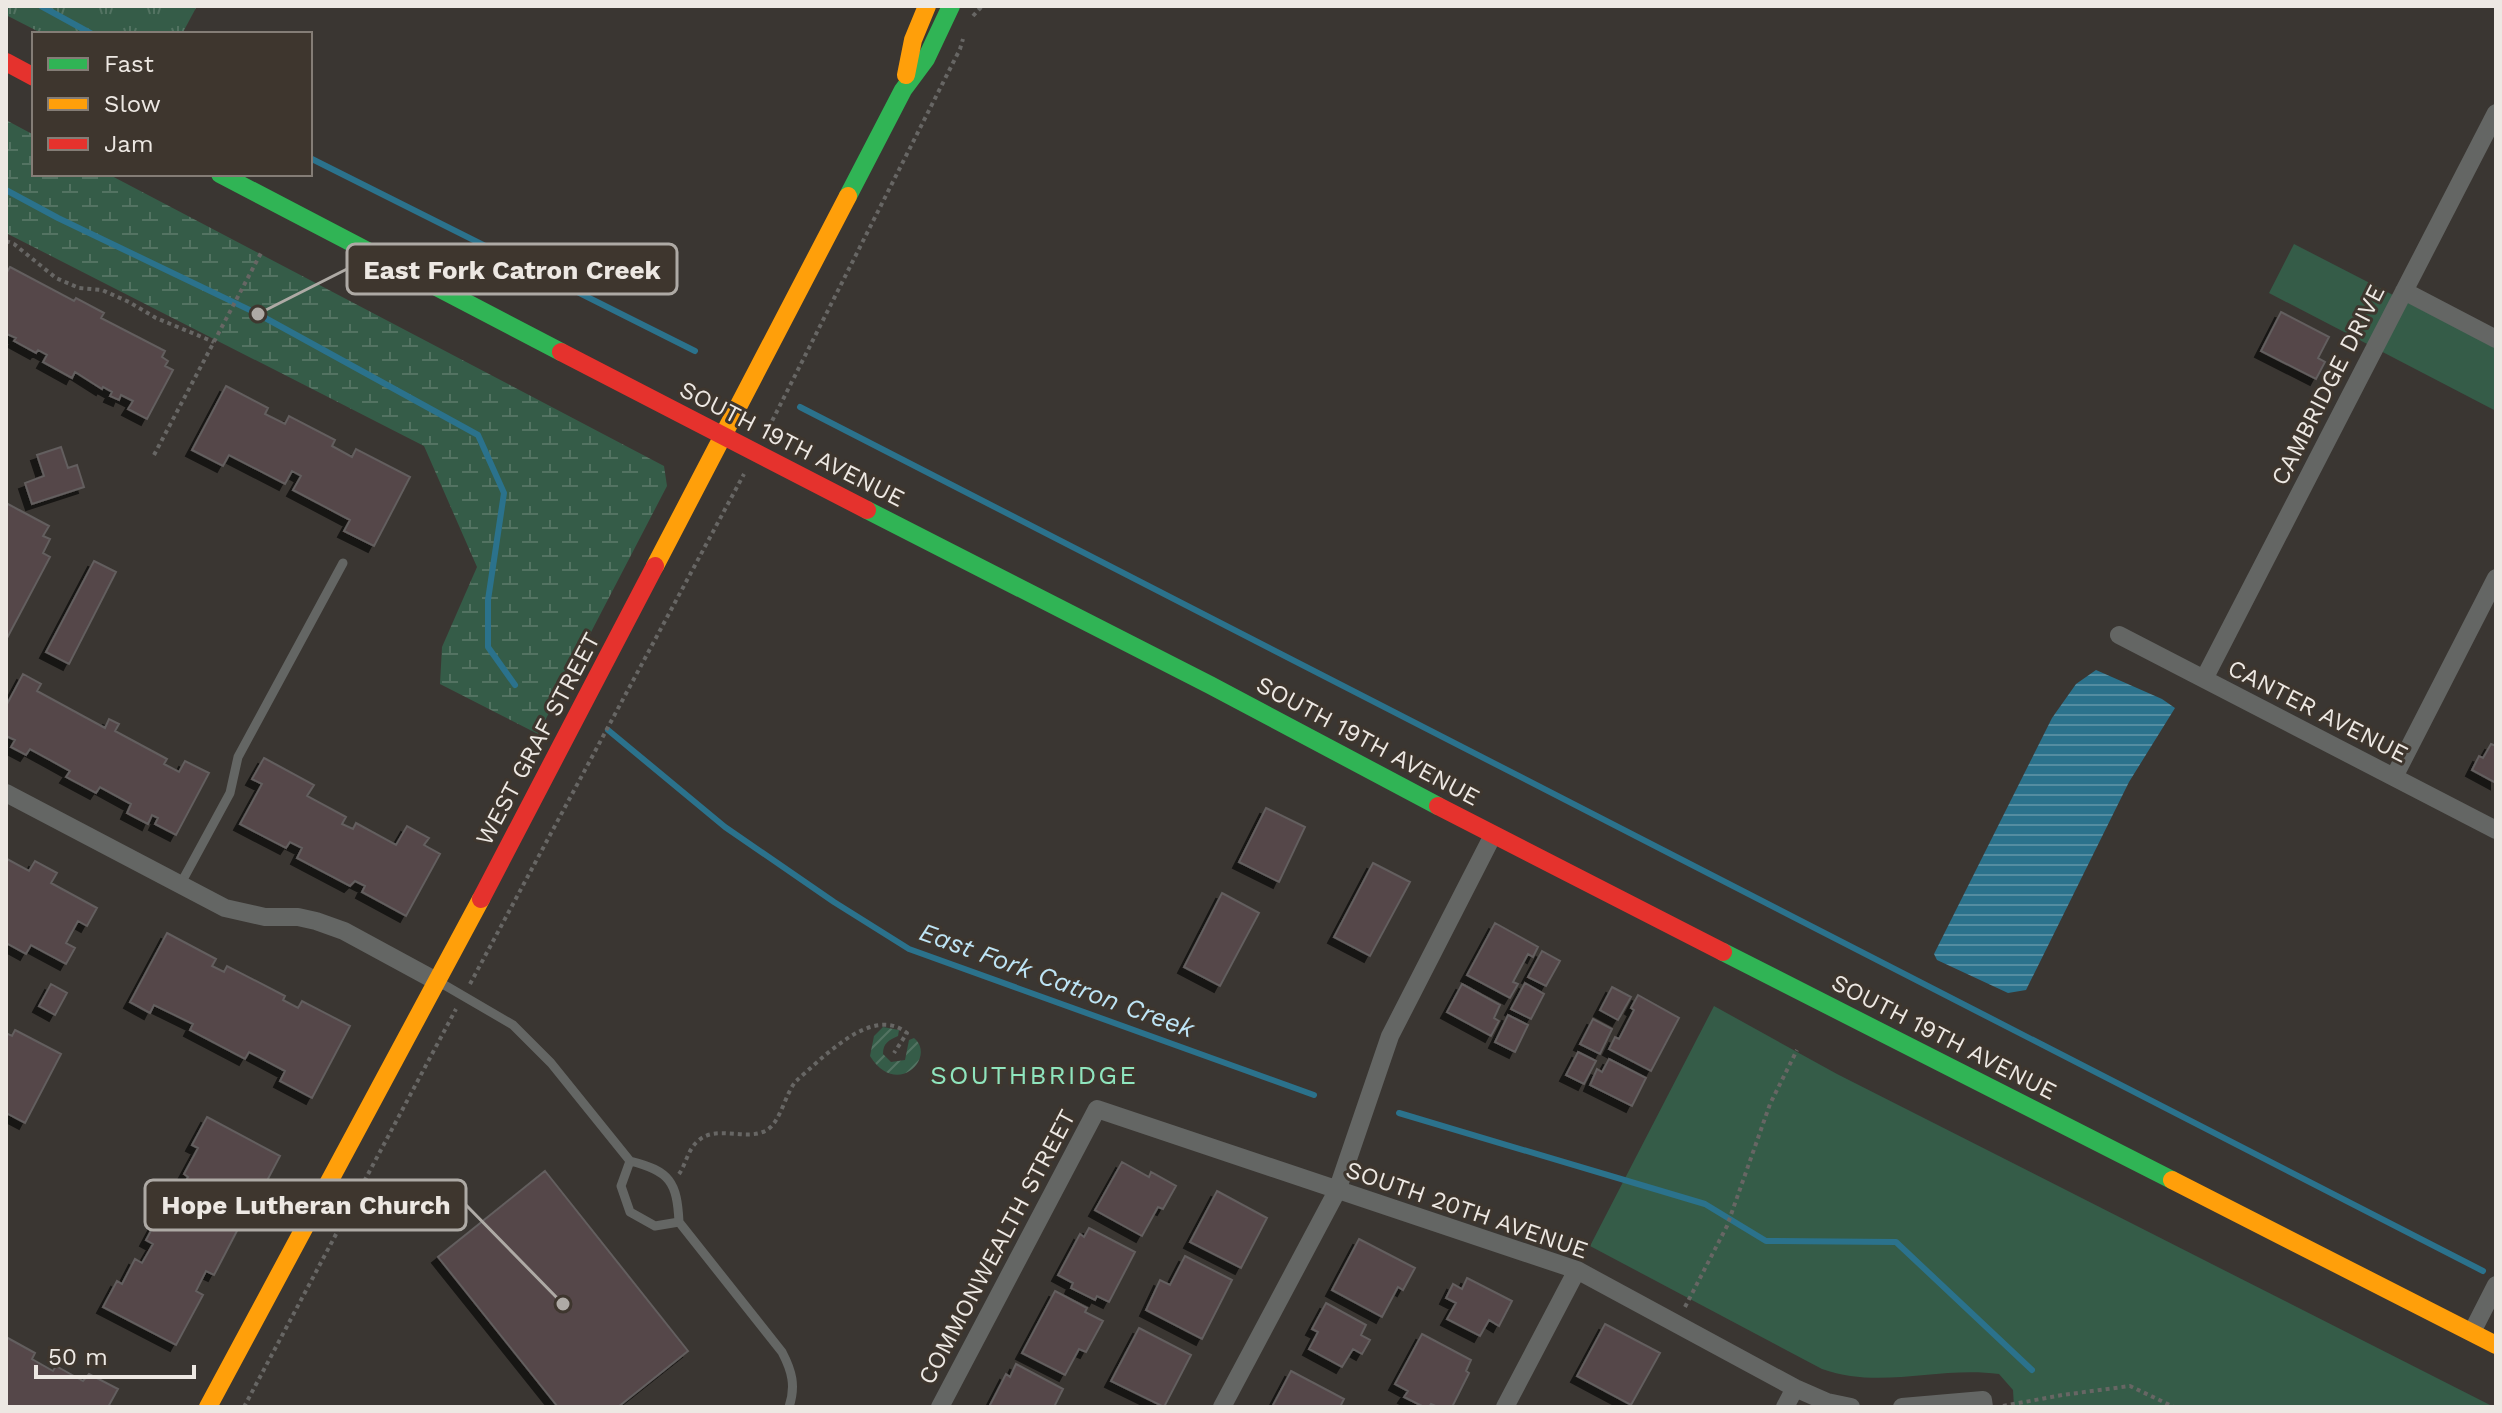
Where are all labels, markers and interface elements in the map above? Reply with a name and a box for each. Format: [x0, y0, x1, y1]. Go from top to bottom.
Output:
legend [32, 32, 312, 176]
text: Fast [104, 50, 154, 78]
text: Slow [104, 90, 161, 118]
text: Jam [104, 130, 154, 158]
callout: East Fork Catron Creek [347, 244, 677, 294]
text: East Fork Catron Creek [363, 255, 662, 285]
street label: CAMBRIDGE DRIVE [2265, 280, 2391, 490]
street label: SOUTH 19TH AVENUE [675, 375, 909, 513]
street label: WEST GRAF STREET [470, 628, 606, 850]
street label: CANTER AVENUE [2223, 654, 2413, 768]
street label: SOUTH 19TH AVENUE [1252, 670, 1484, 812]
water label: East Fork Catron Creek [915, 916, 1199, 1044]
street label: SOUTH 19TH AVENUE [1827, 968, 2061, 1106]
district label: SOUTHBRIDGE [930, 1060, 1138, 1090]
street label: COMMONWEALTH STREET [913, 1105, 1081, 1389]
street label: SOUTH 20TH AVENUE [1342, 1155, 1592, 1265]
callout: Hope Lutheran Church [145, 1180, 466, 1230]
text: Hope Lutheran Church [161, 1190, 451, 1220]
scale bar [36, 1329, 194, 1379]
text: 50 m [48, 1343, 108, 1371]

